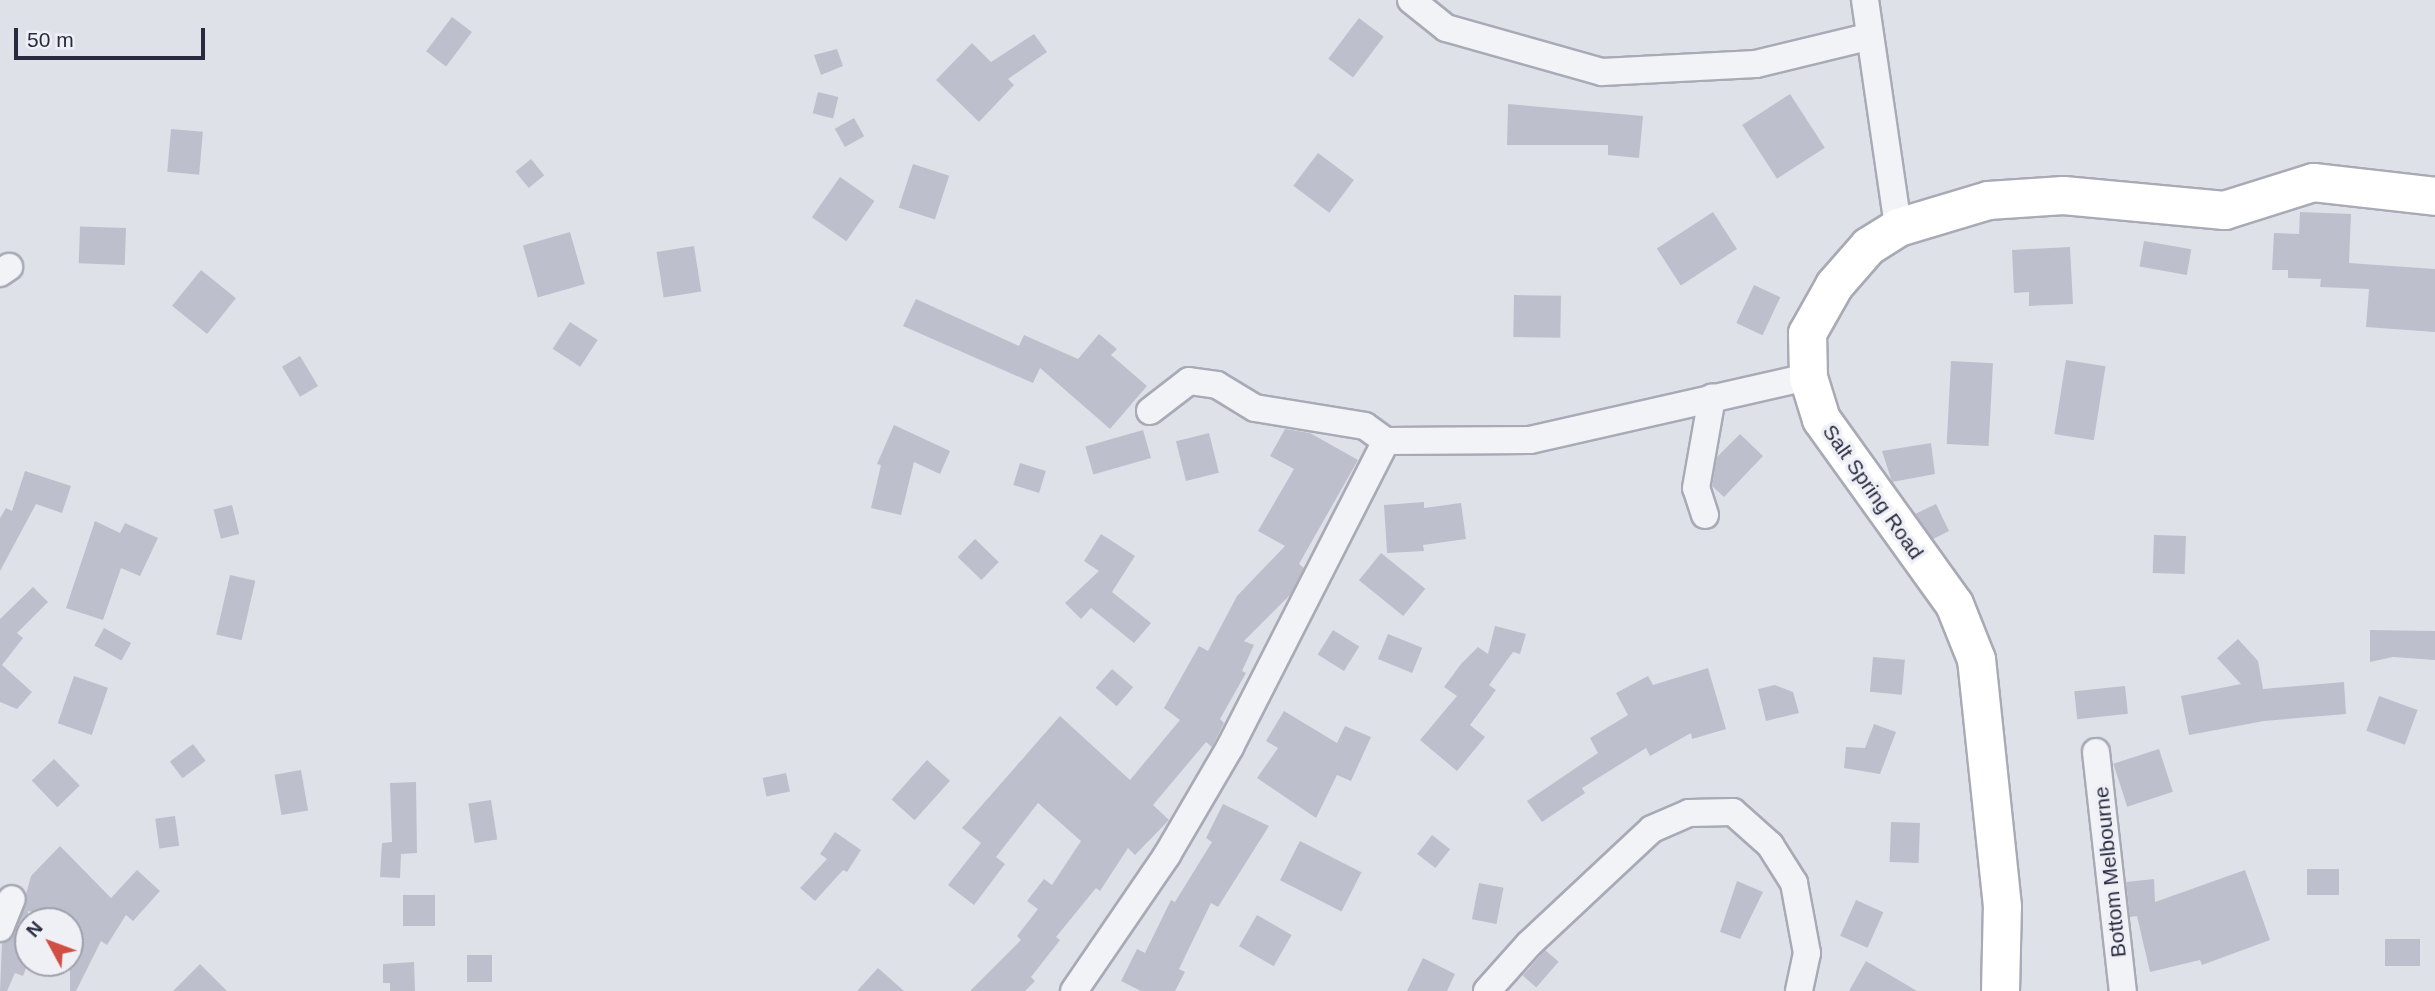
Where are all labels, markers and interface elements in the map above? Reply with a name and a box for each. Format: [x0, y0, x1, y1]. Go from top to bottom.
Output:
scale bar [18, 14, 208, 58]
text: 50 m [27, 28, 74, 51]
street label: Salt Spring Road [1817, 420, 1929, 564]
street label: Bottom Melbourne [2089, 785, 2131, 959]
north arrow [14, 907, 84, 977]
text: N [22, 917, 47, 941]

